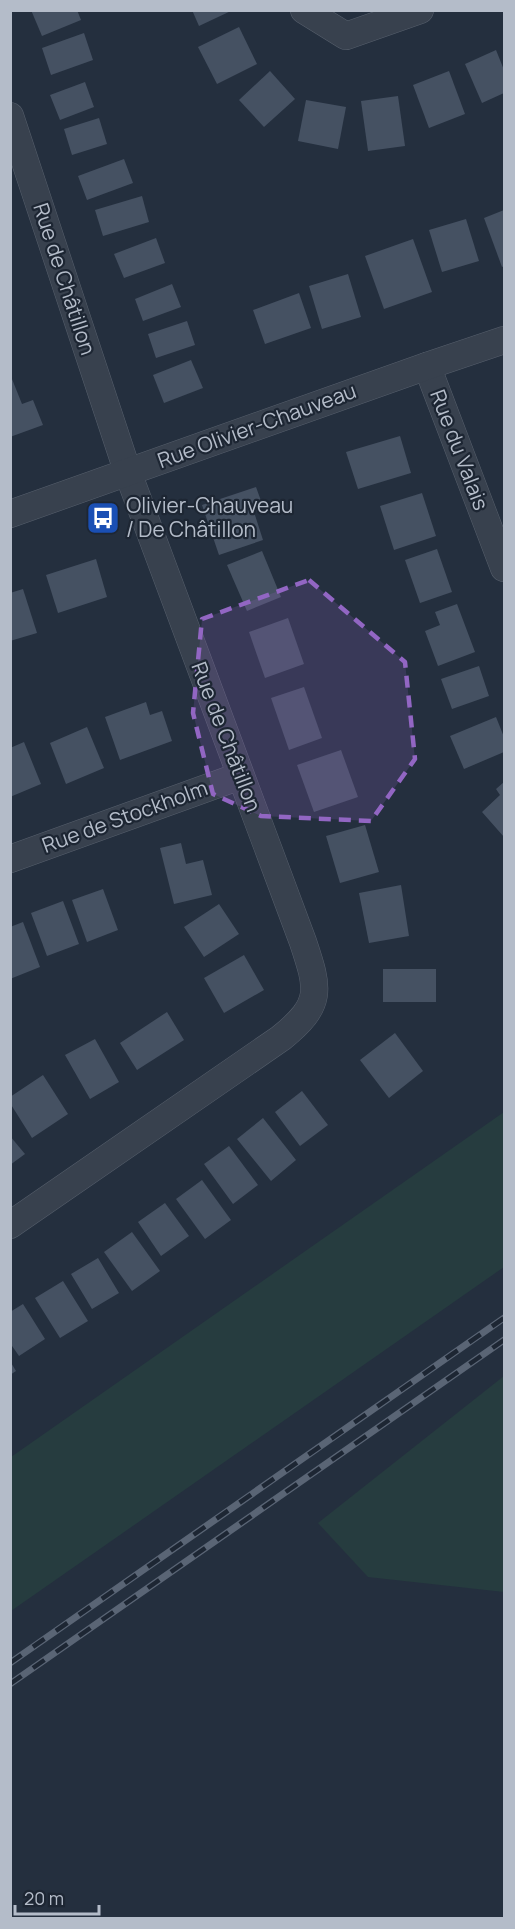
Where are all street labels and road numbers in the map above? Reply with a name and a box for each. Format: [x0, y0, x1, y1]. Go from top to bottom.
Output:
street label: Rue de Châtillon [27, 199, 103, 358]
street label: Rue Olivier-Chauveau [153, 376, 360, 474]
street label: Rue du Valais [424, 385, 496, 514]
street label: Rue de Châtillon [185, 658, 268, 816]
street label: Rue de Stockholm [38, 773, 211, 859]

